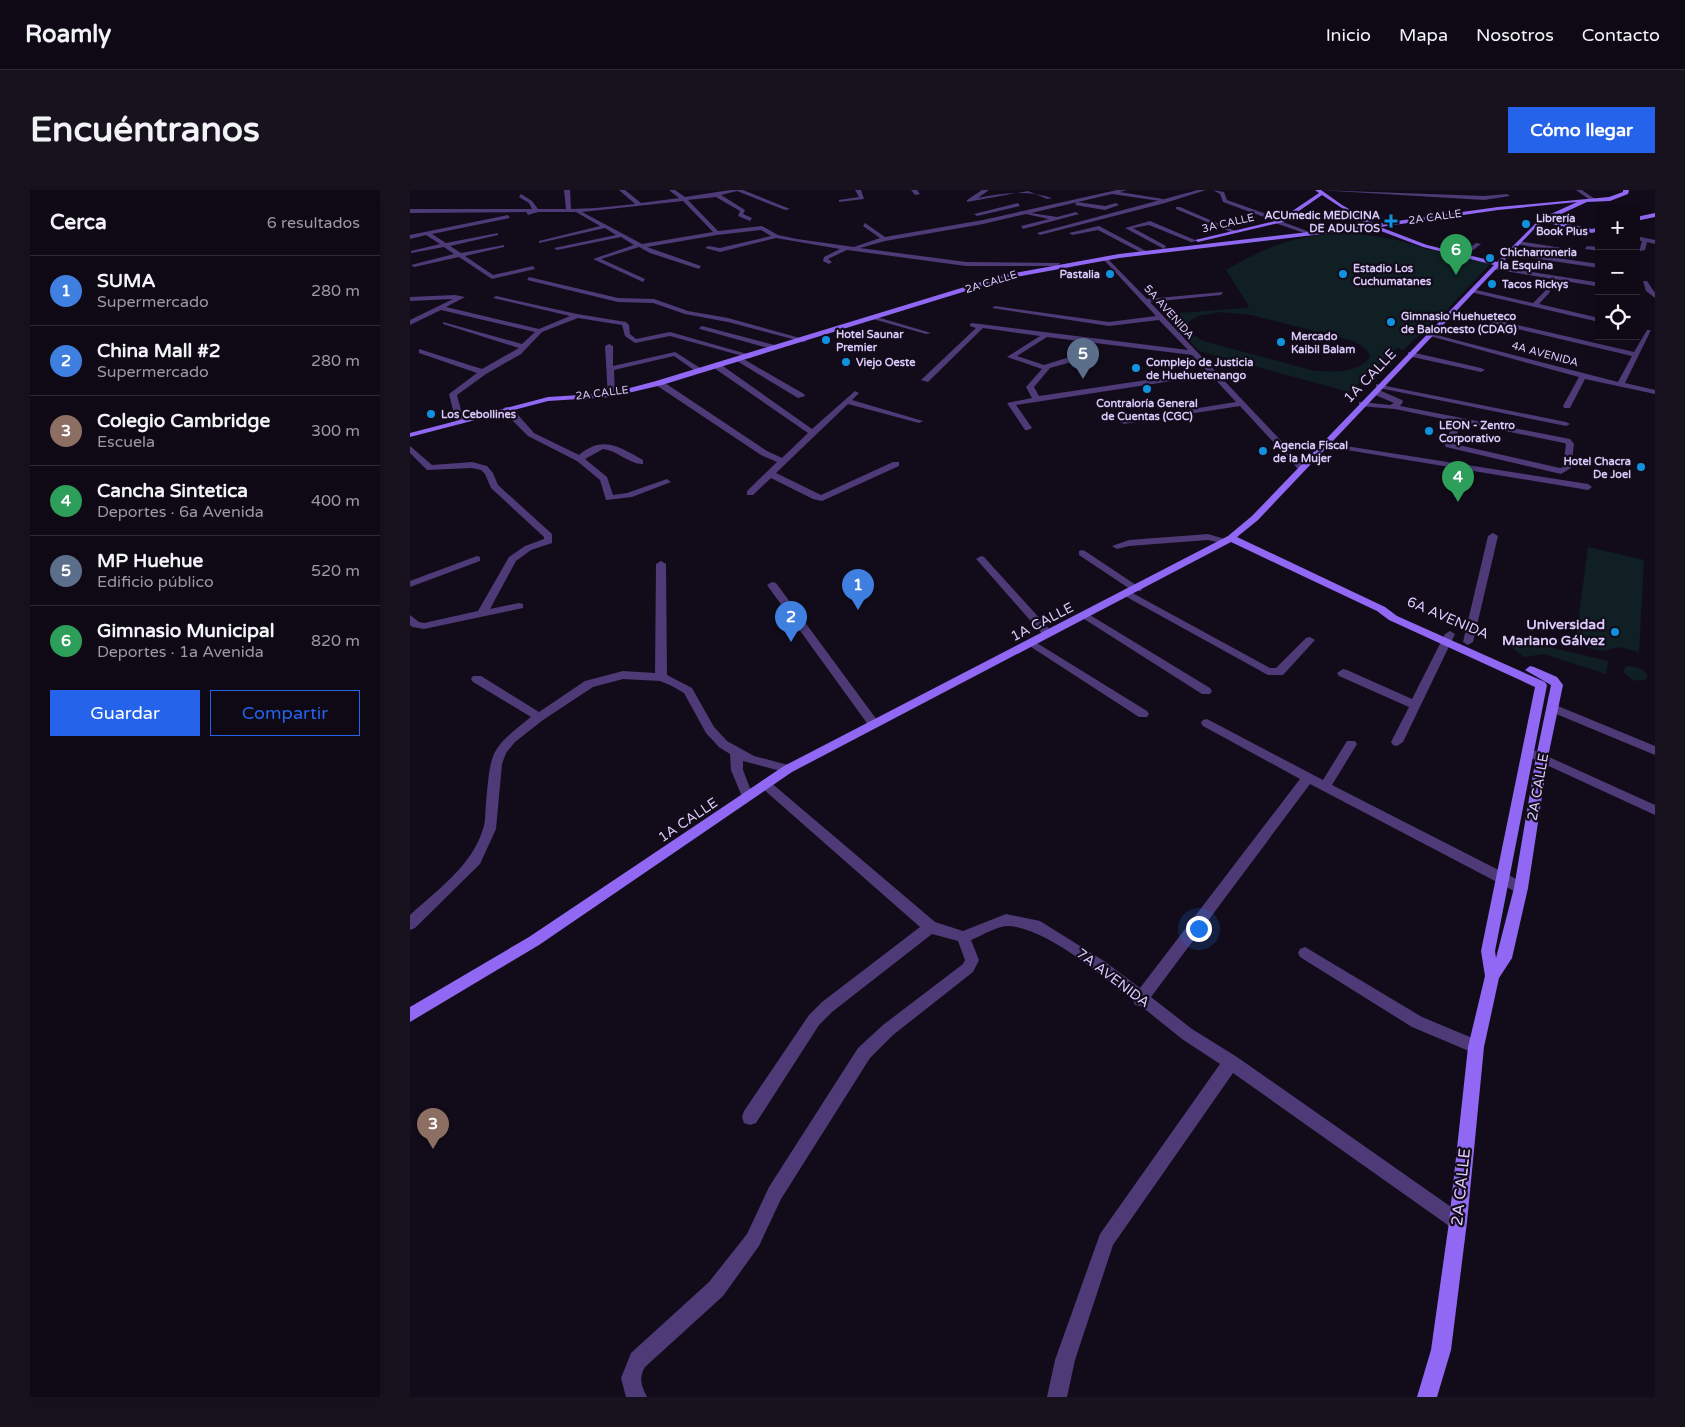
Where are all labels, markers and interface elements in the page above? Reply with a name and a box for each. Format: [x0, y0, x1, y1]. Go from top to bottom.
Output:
text: Roamly [25, 20, 111, 49]
text: Inicio [1326, 24, 1371, 46]
text: Mapa [1399, 24, 1448, 46]
text: Nosotros [1476, 24, 1554, 46]
text: Contacto [1582, 24, 1660, 46]
button: Cómo llegar [1508, 107, 1655, 153]
text: Encuéntranos [30, 109, 260, 151]
map controls [1595, 205, 1640, 340]
button: + [1595, 205, 1640, 250]
street label: 2A CALLE [1408, 207, 1462, 227]
place label: ACUmedic MEDICINA DE ADULTOS [1265, 209, 1380, 235]
text: Cerca [50, 210, 107, 235]
street label: 3A CALLE [1200, 211, 1256, 235]
place label: Librería Book Plus [1536, 212, 1589, 238]
text: 6 resultados [267, 213, 360, 233]
marker: ACUmedic MEDICINA DE ADULTOS [1384, 214, 1398, 228]
marker: Librería Book Plus [1520, 218, 1532, 230]
pin: 6 [1440, 234, 1472, 275]
place label: Chicharroneria la Esquina [1500, 246, 1577, 273]
button: − [1595, 250, 1640, 295]
marker: Chicharroneria la Esquina [1484, 252, 1496, 264]
place label: Estadio Los Cuchumatanes [1353, 262, 1432, 288]
street label: 2A CALLE [964, 268, 1018, 296]
place label: Pastalia [1059, 268, 1100, 281]
marker: Pastalia [1104, 268, 1116, 280]
marker: Estadio Los Cuchumatanes [1337, 268, 1349, 280]
text: SUMA [97, 270, 156, 292]
marker: Tacos Rickys [1486, 278, 1498, 290]
place label: Tacos Rickys [1501, 278, 1569, 292]
text: 1 [61, 281, 71, 301]
text: 280 m [311, 281, 360, 301]
street label: 5A AVENIDA [1141, 282, 1197, 342]
text: Supermercado [97, 292, 209, 312]
button: locate [1595, 295, 1640, 340]
place label: Gimnasio Huehueteco de Baloncesto (CDAG) [1401, 310, 1517, 336]
marker: Gimnasio Huehueteco de Baloncesto (CDAG) [1385, 316, 1397, 328]
place label: Hotel Saunar Premier [836, 328, 904, 354]
place label: Mercado Kaibil Balam [1291, 330, 1355, 356]
marker: Hotel Saunar Premier [820, 334, 832, 346]
marker: Mercado Kaibil Balam [1275, 336, 1287, 348]
pin: 5 [1067, 338, 1099, 379]
street label: 4A AVENIDA [1510, 339, 1580, 369]
text: China Mall #2 [97, 340, 221, 362]
street label: 1A CALLE [1340, 346, 1400, 406]
text: 2 [61, 351, 71, 371]
text: 280 m [311, 351, 360, 371]
marker: Viejo Oeste [840, 356, 852, 368]
place label: Viejo Oeste [856, 356, 916, 370]
place label: Complejo de Justicia de Huehuetenango [1146, 356, 1253, 383]
text: Supermercado [97, 362, 209, 382]
marker: Complejo de Justicia de Huehuetenango [1130, 362, 1142, 374]
street label: 2A CALLE [575, 383, 629, 403]
marker: Contraloría General de Cuentas (CGC) [1141, 383, 1153, 395]
place label: Contraloría General de Cuentas (CGC) [1096, 397, 1198, 423]
marker: Los Cebollines [425, 408, 437, 420]
place label: Los Cebollines [441, 408, 517, 421]
text: Colegio Cambridge [97, 410, 270, 432]
place label: LEON - Zentro Corporativo [1439, 419, 1515, 446]
text: 3 [61, 421, 71, 441]
text: 300 m [311, 421, 360, 441]
marker: LEON - Zentro Corporativo [1423, 425, 1435, 437]
text: Escuela [97, 432, 155, 452]
place label: Agencia Fiscal de la Mujer [1273, 439, 1348, 466]
marker: Agencia Fiscal de la Mujer [1257, 445, 1269, 457]
place label: Hotel Chacra De Joel [1563, 455, 1631, 481]
pin: 4 [1442, 461, 1474, 502]
marker: Hotel Chacra De Joel [1635, 461, 1647, 473]
text: Cancha Sintetica [97, 480, 248, 502]
text: 4 [61, 491, 71, 511]
text: 400 m [311, 491, 360, 511]
text: Deportes · 6a Avenida [97, 502, 264, 522]
text: MP Huehue [97, 550, 203, 572]
text: 5 [61, 561, 71, 581]
text: 520 m [311, 561, 360, 581]
pin: 1 [842, 569, 874, 610]
text: Edificio público [97, 572, 214, 592]
street label: 6A AVENIDA [1404, 593, 1492, 643]
street label: 1A CALLE [1008, 599, 1076, 645]
pin: 2 [775, 601, 807, 642]
place label: Universidad Mariano Gálvez [1502, 616, 1605, 649]
text: Gimnasio Municipal [97, 620, 274, 642]
marker: Universidad Mariano Gálvez [1609, 626, 1621, 638]
text: 6 [61, 631, 71, 651]
text: 820 m [311, 631, 360, 651]
text: Deportes · 1a Avenida [97, 642, 264, 662]
button: Guardar [50, 690, 200, 736]
button: Compartir [210, 690, 360, 736]
street label: 2A CALLE [1524, 752, 1552, 822]
street label: 1A CALLE [655, 794, 721, 846]
your location [1186, 916, 1212, 942]
street label: 7A AVENIDA [1073, 945, 1153, 1011]
pin: 3 [417, 1108, 449, 1149]
street label: 2A CALLE [1447, 1147, 1475, 1227]

